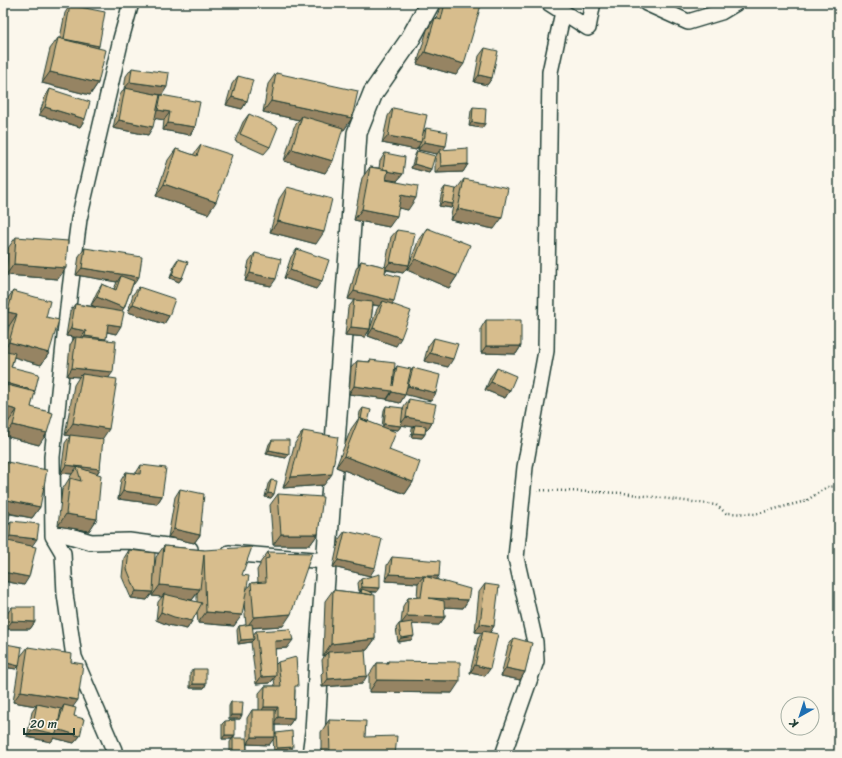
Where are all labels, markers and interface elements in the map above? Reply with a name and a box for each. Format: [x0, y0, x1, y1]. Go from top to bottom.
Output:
north arrow [780, 696, 820, 736]
scale bar [24, 710, 74, 736]
text: 20 m [30, 713, 57, 735]
text: K [784, 713, 803, 734]

